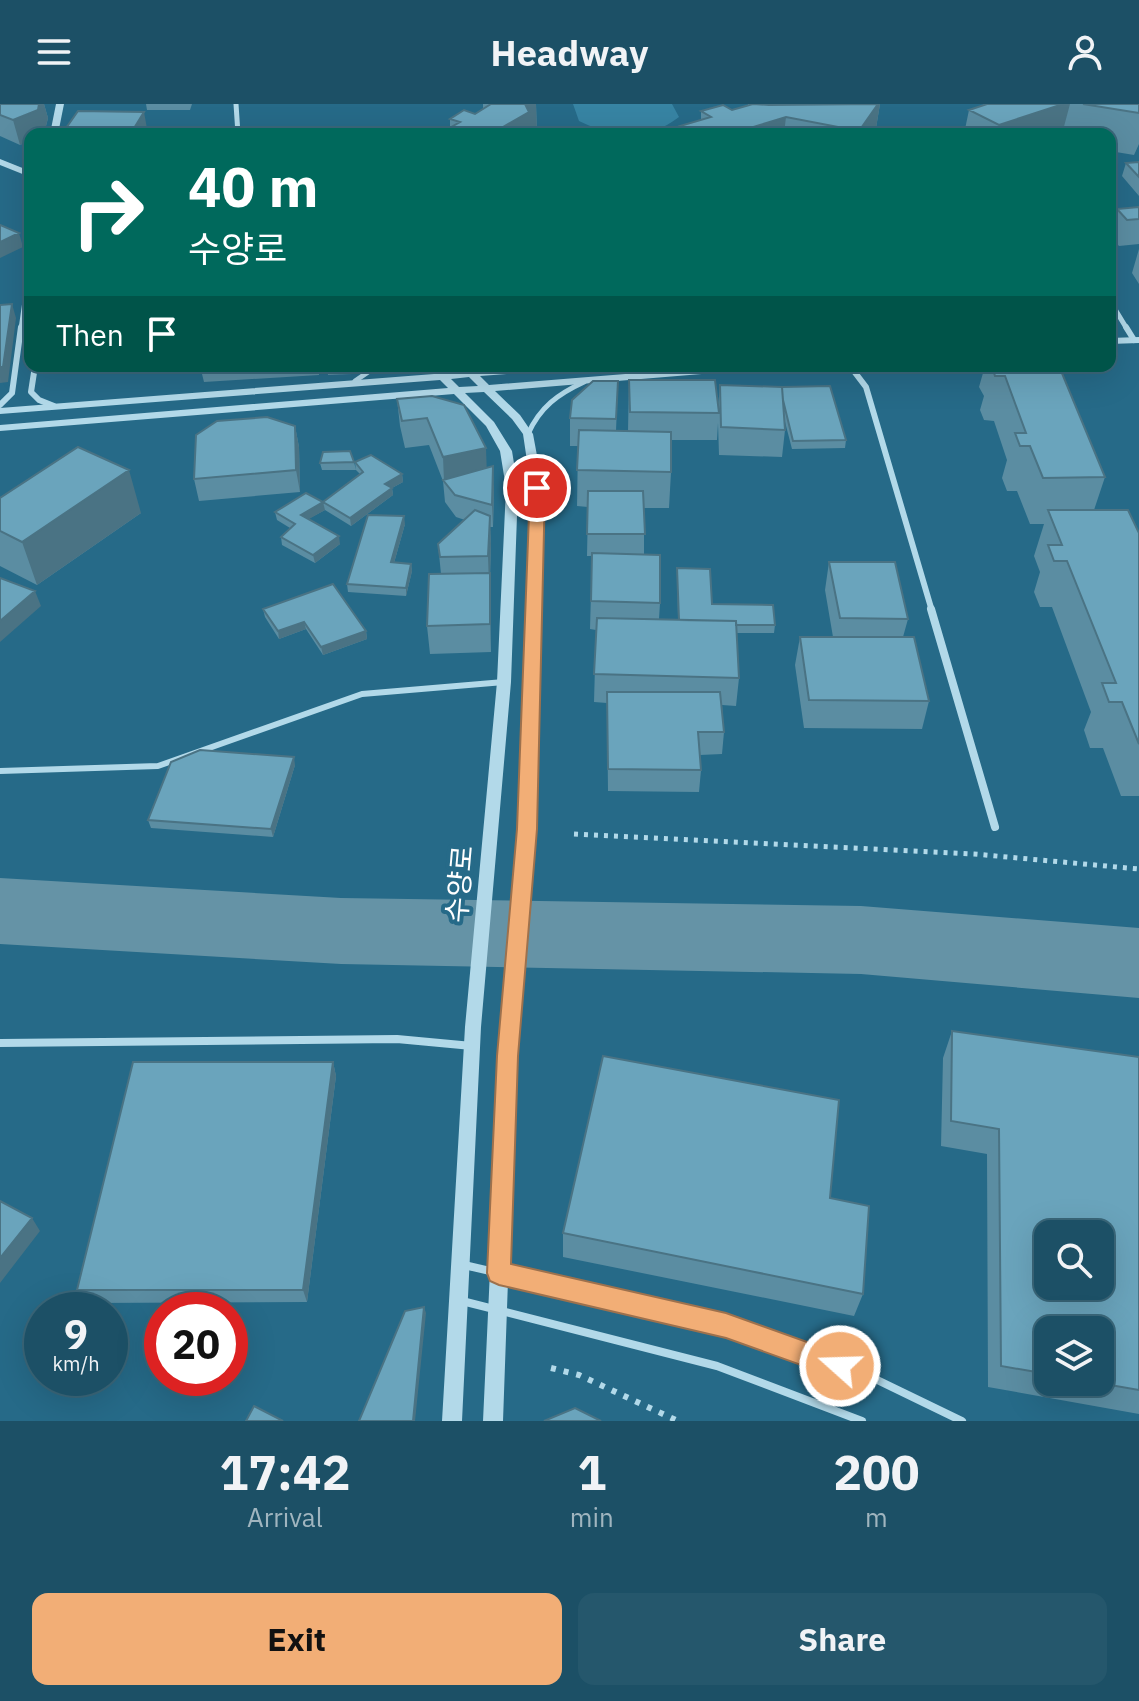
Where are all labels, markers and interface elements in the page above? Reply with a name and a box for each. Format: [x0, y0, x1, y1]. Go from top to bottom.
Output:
text: Headway [491, 29, 648, 76]
icon: menu [32, 30, 76, 74]
icon: person [1063, 30, 1107, 74]
text: 40 m [188, 150, 318, 222]
icon: right [56, 160, 160, 264]
text: 수양로 [188, 225, 287, 272]
icon: arrive [140, 312, 184, 356]
text: Then [56, 315, 124, 354]
pin [503, 454, 571, 522]
icon: arrive [515, 466, 559, 510]
street label: 수양로 [437, 844, 481, 924]
map controls [1034, 1220, 1114, 1396]
button: search [1034, 1220, 1114, 1300]
speed limit sign: 20 [144, 1292, 248, 1396]
text: 9 [64, 1308, 88, 1360]
button: layers [1034, 1316, 1114, 1396]
position arrow [798, 1324, 882, 1408]
text: km/h [52, 1350, 100, 1377]
text: 17:42 [219, 1441, 350, 1503]
text: 1 [577, 1441, 606, 1503]
text: 200 [833, 1441, 920, 1503]
text: Arrival [247, 1500, 323, 1534]
text: min [570, 1500, 614, 1534]
text: m [865, 1500, 888, 1534]
button: Exit [32, 1593, 562, 1685]
button: Share [578, 1593, 1107, 1685]

